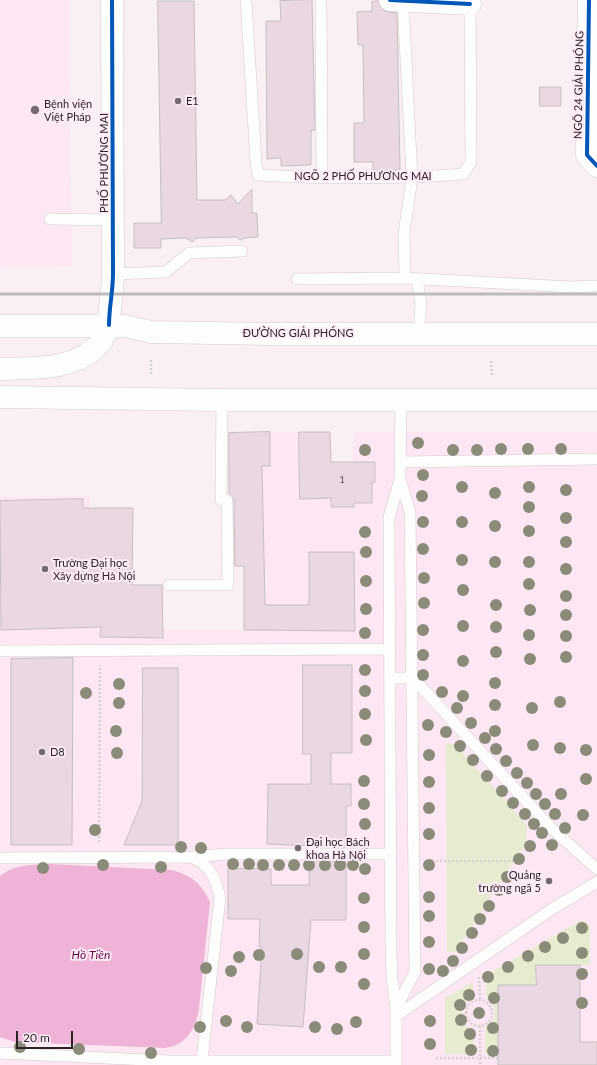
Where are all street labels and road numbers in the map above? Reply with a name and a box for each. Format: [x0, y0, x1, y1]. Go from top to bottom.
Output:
street label: NGÕ 24 GIẢI PHÓNG [571, 31, 587, 139]
street label: PHỐ PHƯƠNG MAI [97, 113, 111, 213]
street label: NGÕ 2 PHỐ PHƯƠNG MAI [294, 169, 432, 183]
street label: ĐƯỜNG GIẢI PHÓNG [243, 326, 353, 340]

